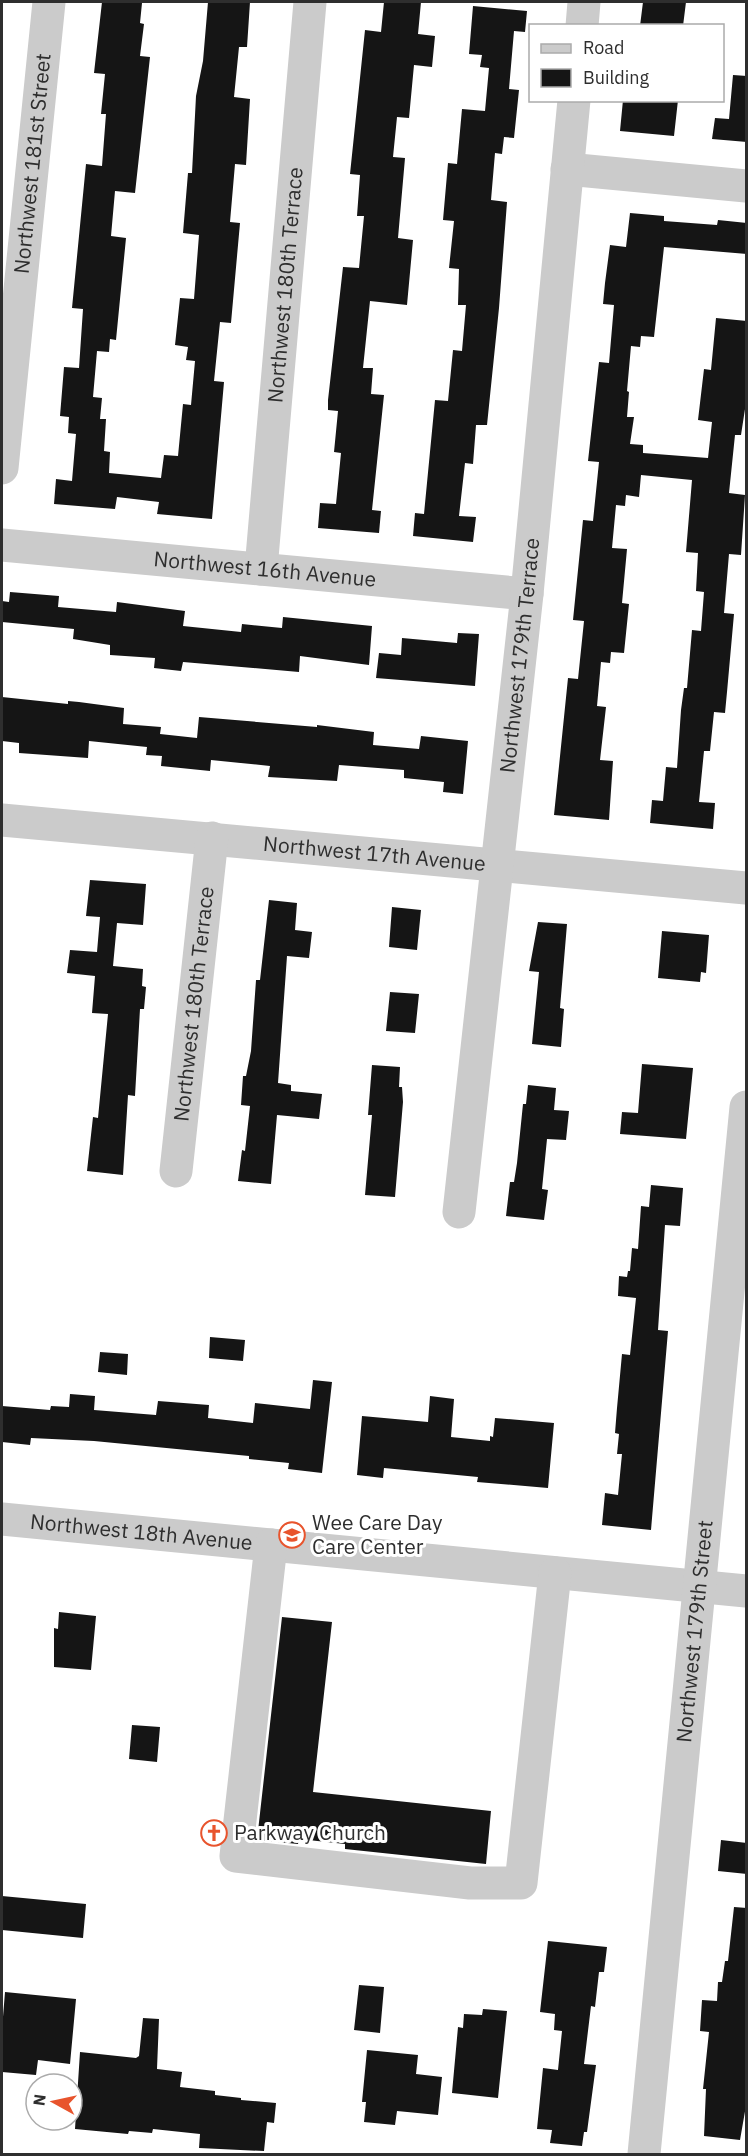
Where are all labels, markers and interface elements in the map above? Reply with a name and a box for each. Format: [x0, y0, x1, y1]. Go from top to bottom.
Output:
legend [529, 24, 724, 102]
text: Road [583, 36, 624, 59]
street label: Northwest 181st Street [7, 52, 57, 275]
text: Building [583, 66, 650, 89]
street label: Northwest 180th Terrace [260, 166, 309, 404]
street label: Northwest 179th Terrace [492, 536, 545, 774]
street label: Northwest 16th Avenue [152, 544, 377, 593]
street label: Northwest 17th Avenue [262, 829, 487, 877]
street label: Northwest 180th Terrace [166, 885, 220, 1123]
street label: Northwest 18th Avenue [29, 1507, 254, 1556]
place label: Wee Care Day Care Center [312, 1508, 443, 1560]
street label: Northwest 179th Street [669, 1519, 719, 1744]
school or university icon: Wee Care Day Care Center [277, 1520, 307, 1550]
church icon: Parkway Church [199, 1818, 229, 1848]
place label: Parkway Church [234, 1818, 386, 1846]
north arrow [24, 2072, 84, 2132]
text: N [28, 2093, 50, 2107]

